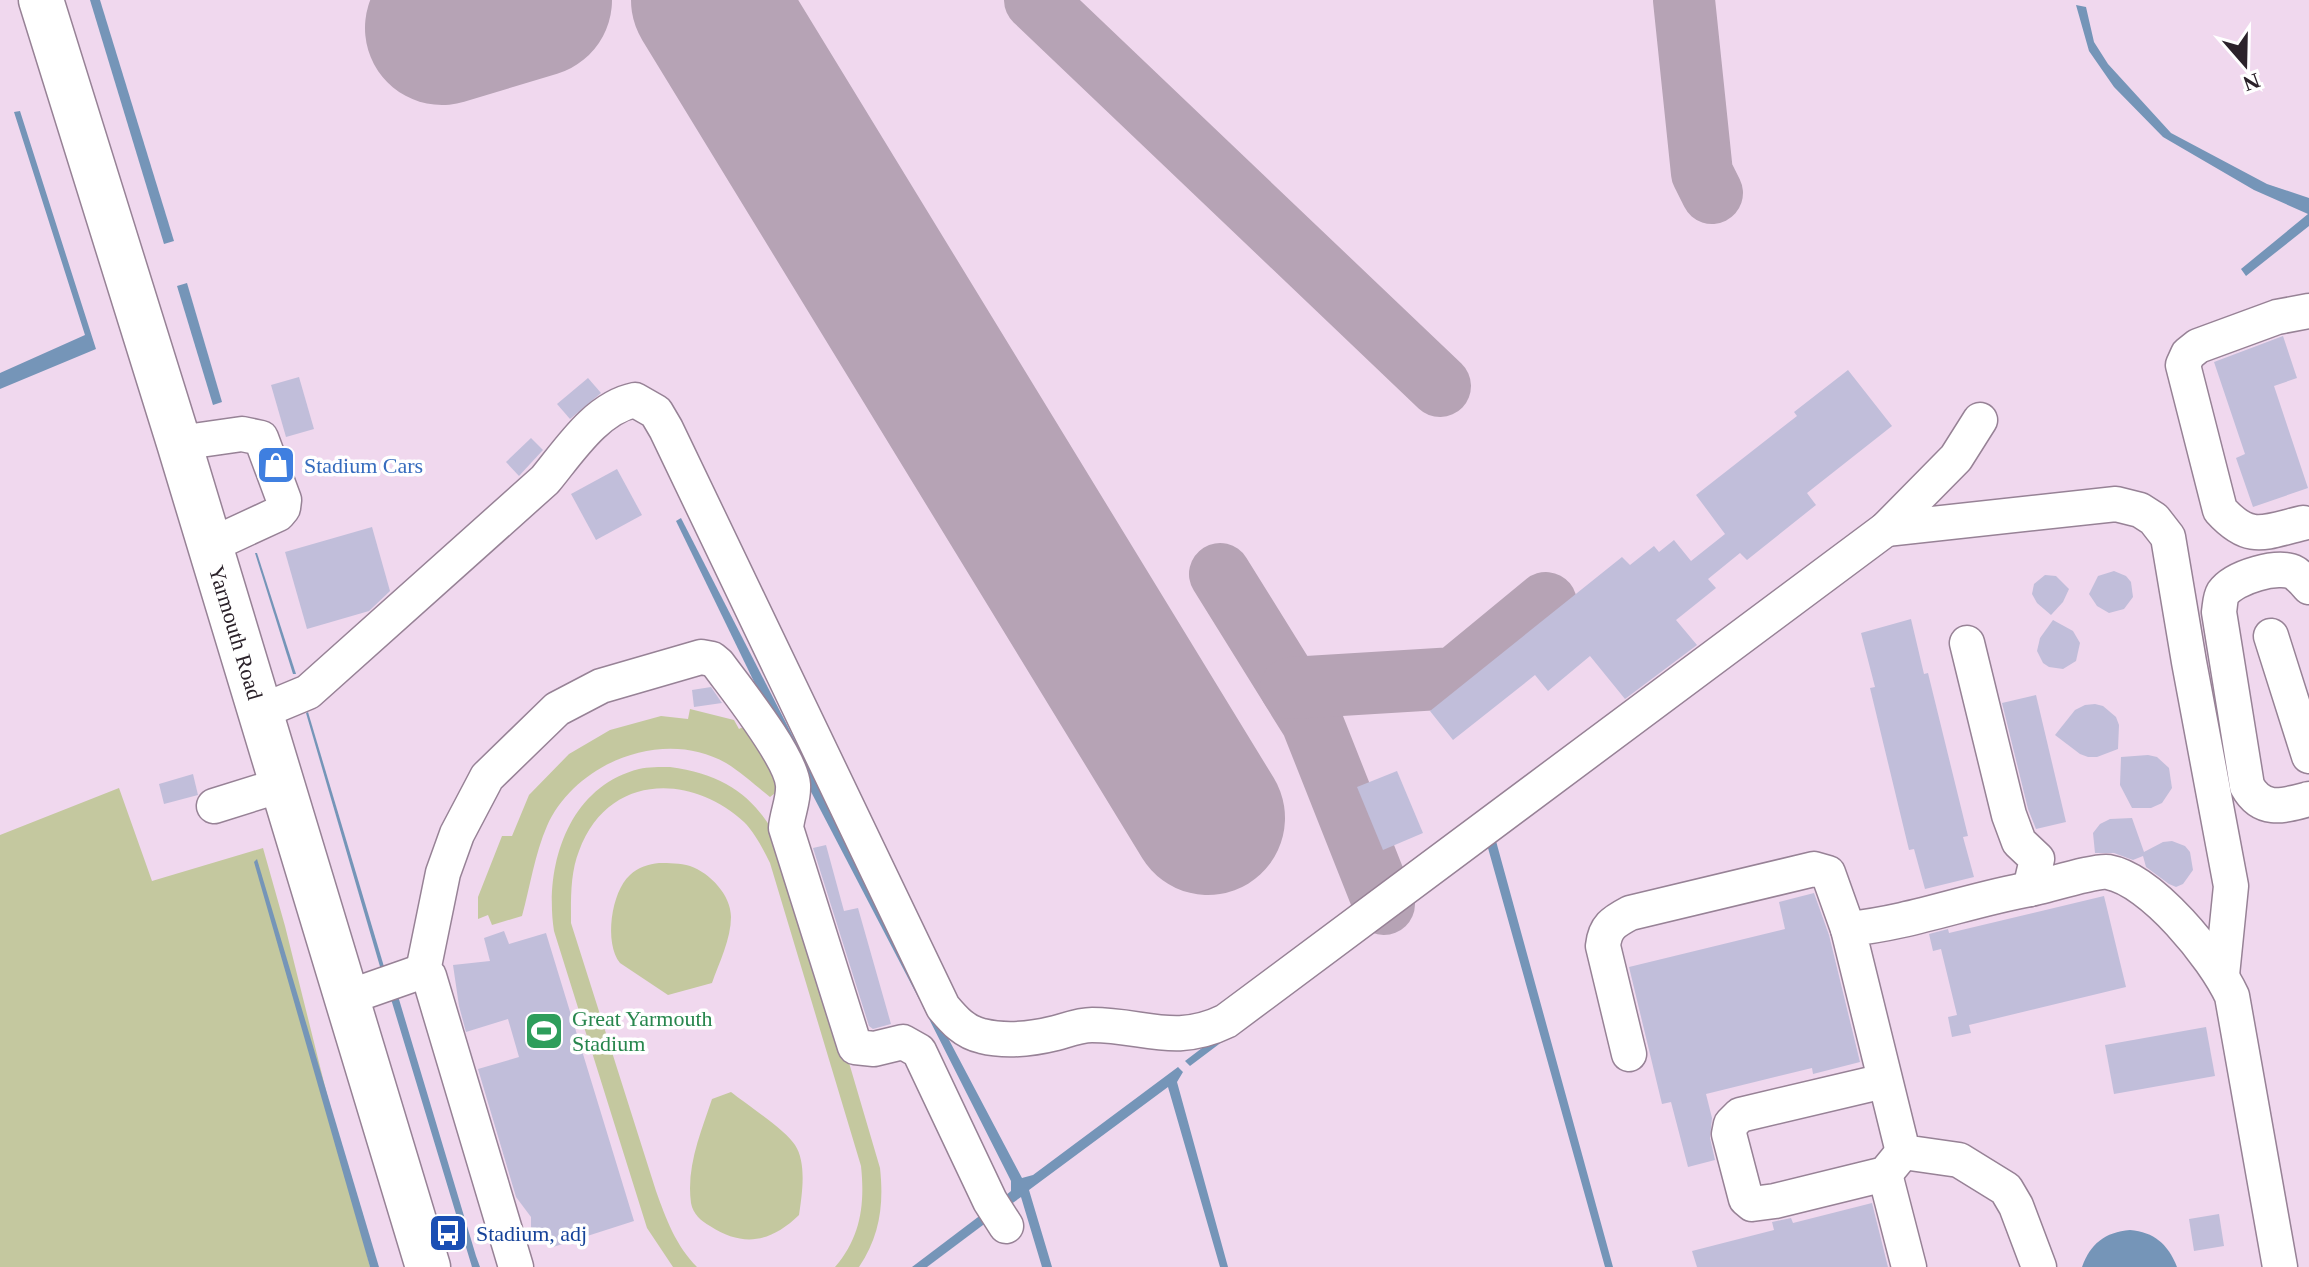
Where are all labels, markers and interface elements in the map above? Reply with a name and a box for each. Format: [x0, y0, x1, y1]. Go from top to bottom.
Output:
north arrow [2205, 24, 2285, 104]
text: N [2240, 68, 2263, 97]
shop icon: Stadium Cars [255, 444, 297, 486]
place label: Stadium Cars [304, 453, 423, 478]
street label: Yarmouth Road [204, 563, 268, 703]
place label: Great Yarmouth Stadium [572, 1006, 713, 1056]
sports icon: Great Yarmouth Stadium [523, 1010, 565, 1052]
bus stop icon: Stadium, adj [427, 1212, 469, 1254]
place label: Stadium, adj [476, 1221, 587, 1246]

